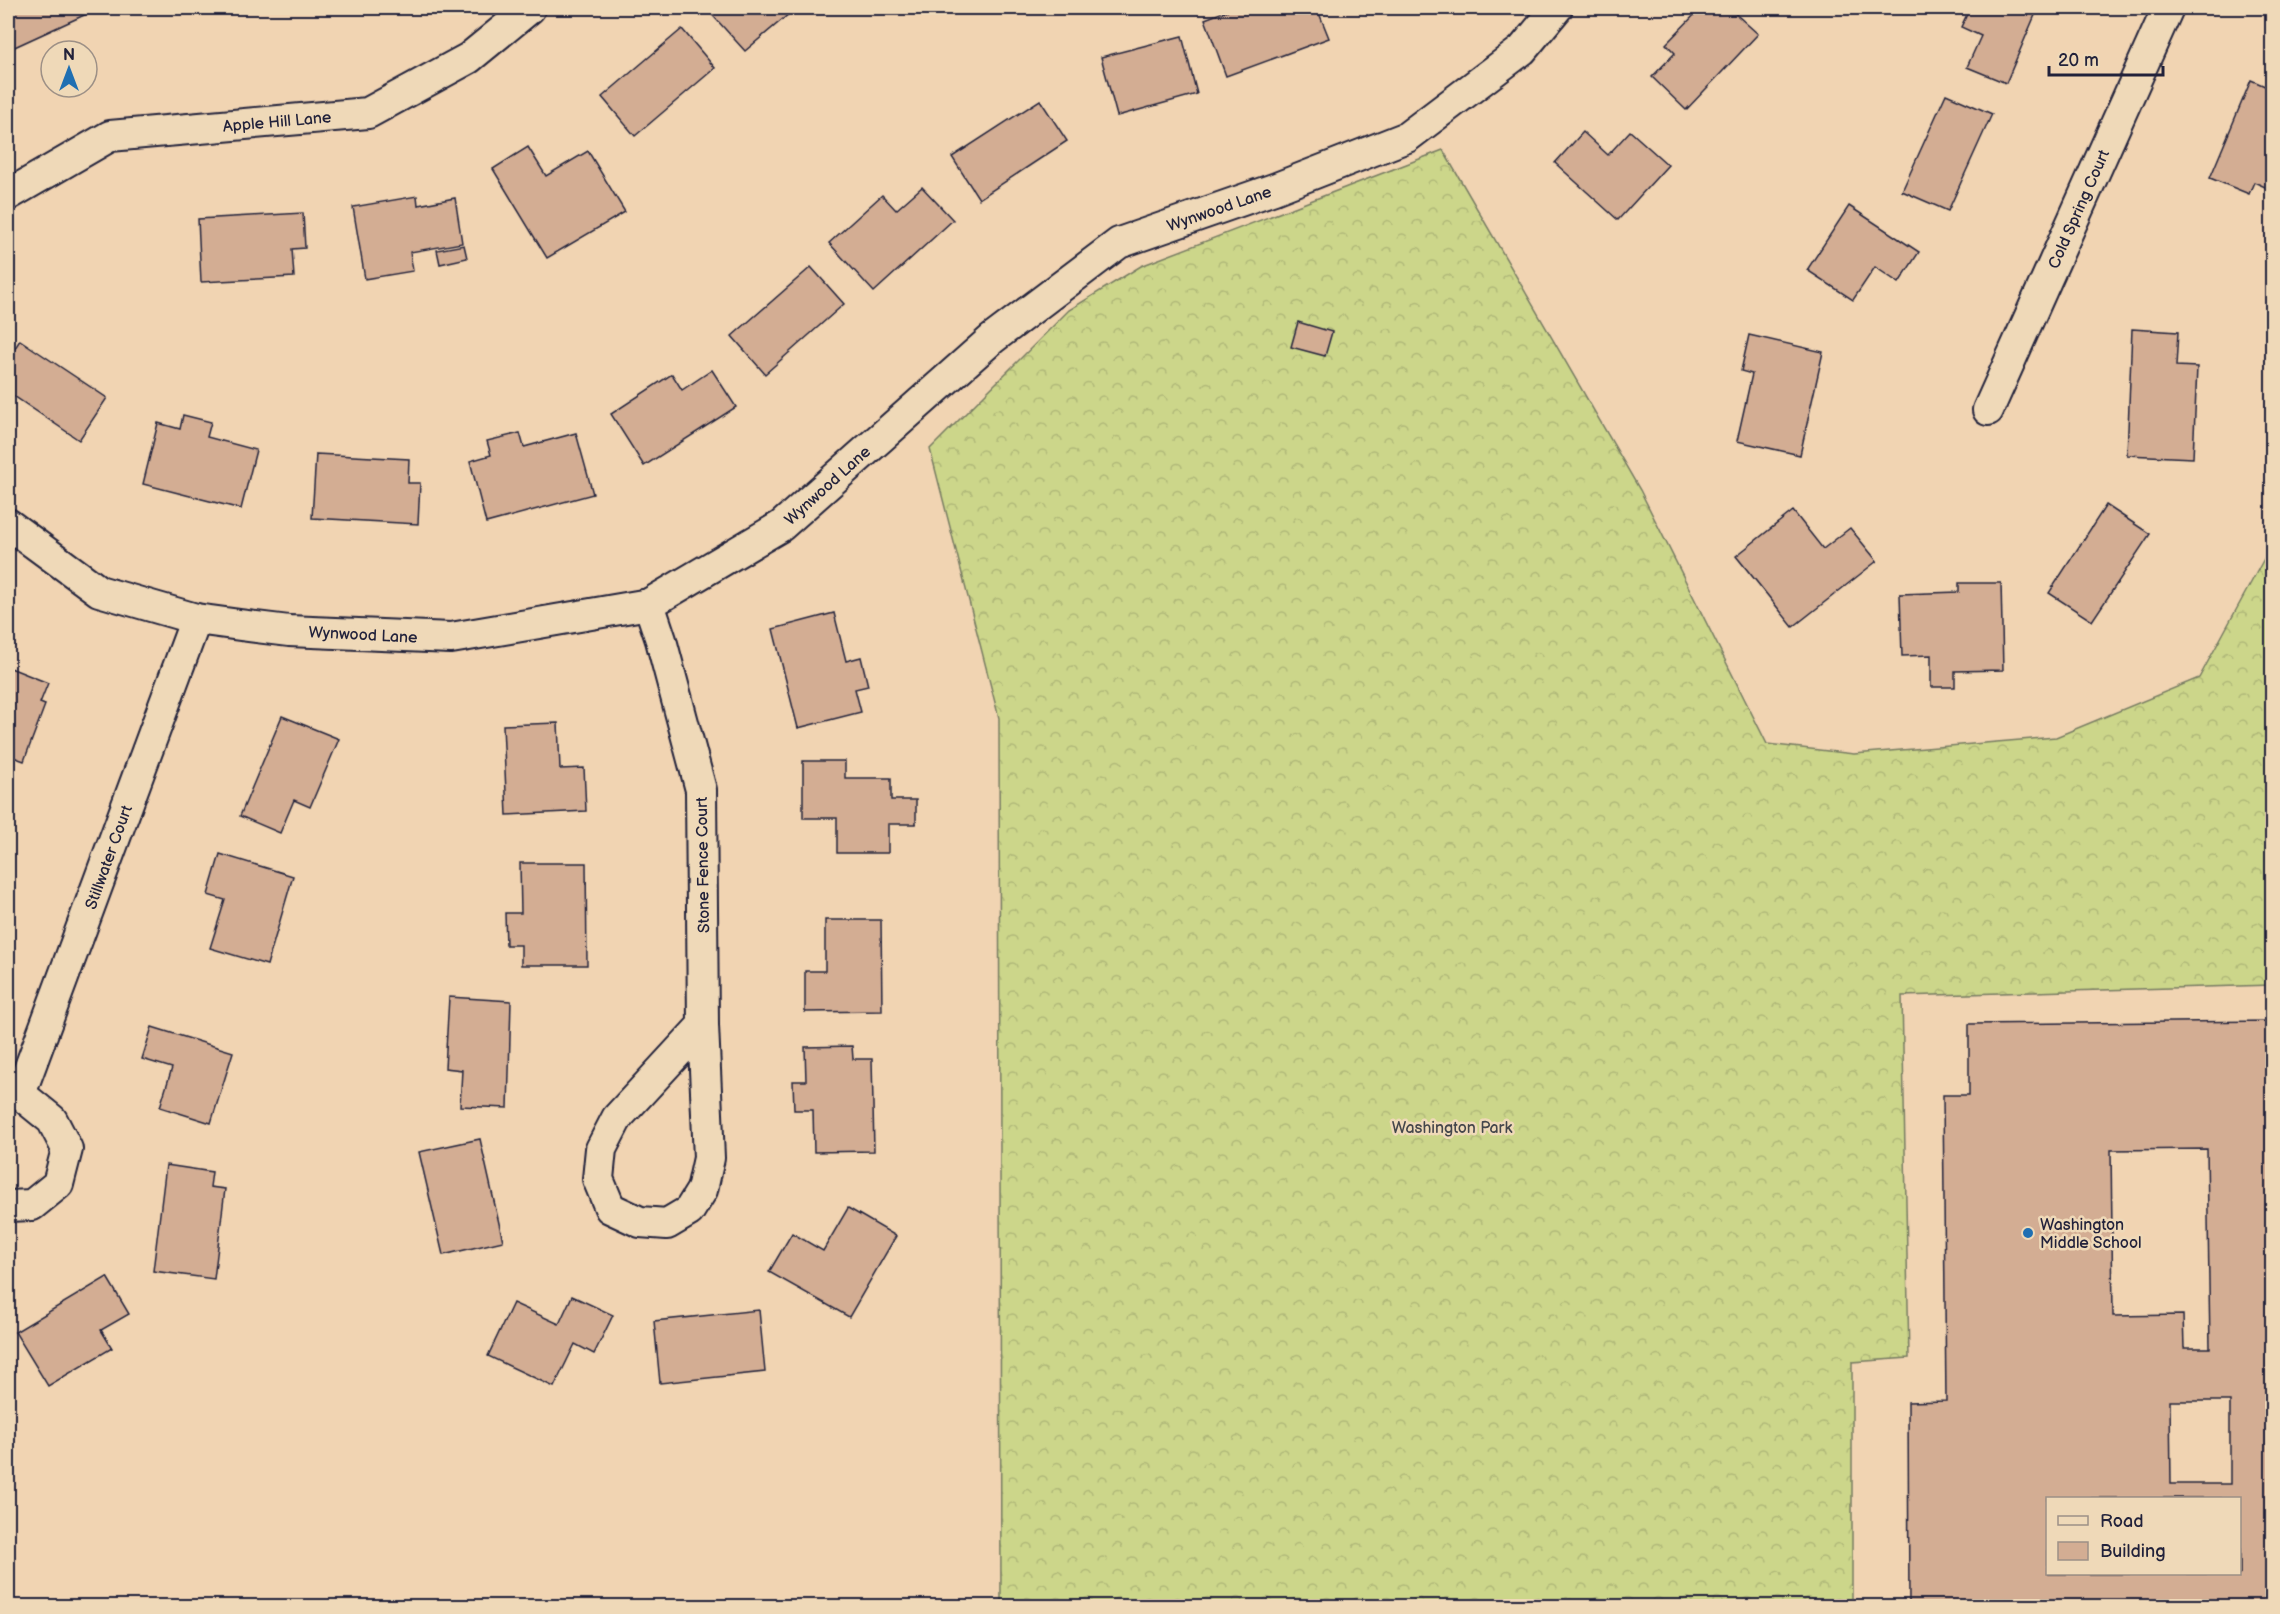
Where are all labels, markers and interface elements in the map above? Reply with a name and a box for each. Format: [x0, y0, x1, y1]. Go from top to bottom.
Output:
north arrow [39, 39, 99, 99]
scale bar [2049, 39, 2163, 77]
text: N [63, 46, 75, 65]
text: 20 m [2058, 50, 2099, 71]
street label: Apple Hill Lane [222, 108, 333, 137]
street label: Cold Spring Court [2045, 147, 2114, 272]
street label: Wynwood Lane [1165, 183, 1275, 236]
street label: Wynwood Lane [781, 442, 875, 530]
street label: Wynwood Lane [308, 623, 418, 648]
street label: Stone Fence Court [693, 797, 714, 933]
street label: Stillwater Court [82, 803, 137, 912]
park label: Washington Park [1392, 1119, 1512, 1138]
place label: Washington Middle School [2040, 1216, 2142, 1253]
marker: Washington Middle School [2021, 1226, 2035, 1240]
legend [2046, 1497, 2241, 1575]
text: Road [2100, 1511, 2144, 1532]
text: Building [2100, 1541, 2166, 1562]

